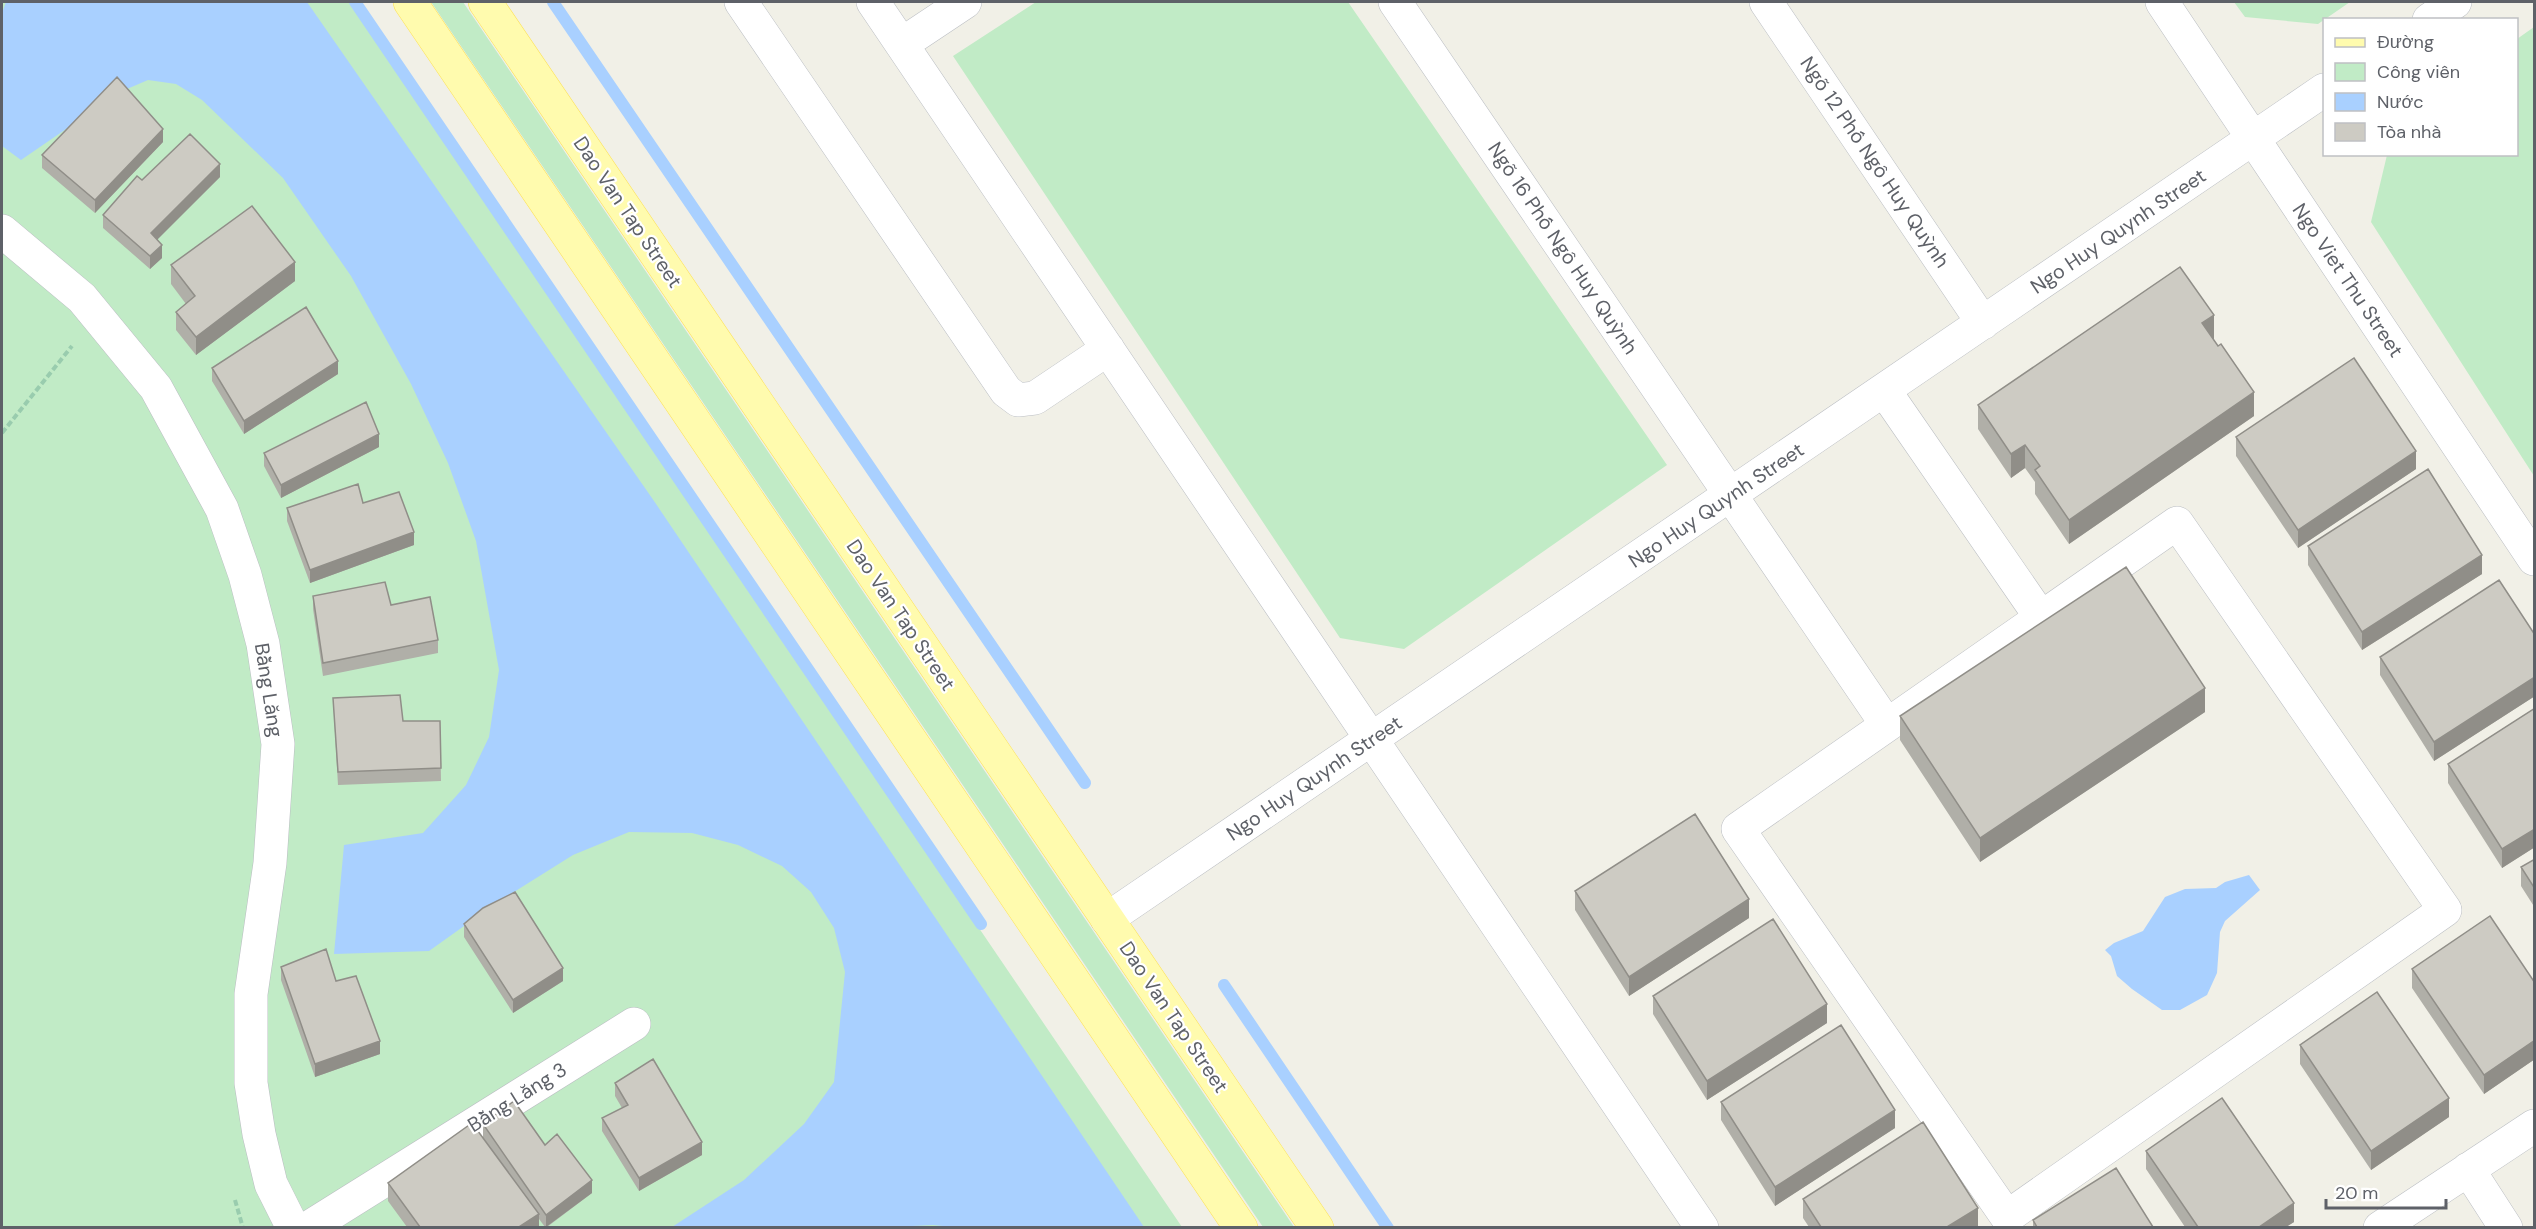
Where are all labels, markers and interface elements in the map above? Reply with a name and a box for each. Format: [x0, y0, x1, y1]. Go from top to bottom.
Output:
legend [2323, 18, 2518, 156]
text: Đường [2377, 30, 2434, 54]
street label: Ngõ 12 Phố Ngô Huy Quỳnh [1794, 51, 1956, 273]
text: Công viên [2377, 60, 2460, 84]
text: Nước [2377, 90, 2424, 114]
text: Tòa nhà [2377, 120, 2441, 144]
street label: Dao Van Tap Street [568, 131, 688, 293]
street label: Ngõ 16 Phố Ngô Huy Quỳnh [1482, 137, 1644, 359]
street label: Ngo Huy Quynh Street [2025, 162, 2211, 299]
street label: Ngo Viet Thu Street [2287, 198, 2409, 362]
street label: Ngo Huy Quynh Street [1623, 436, 1809, 573]
street label: Dao Van Tap Street [841, 534, 961, 696]
street label: Bằng Lăng [249, 641, 289, 739]
street label: Ngo Huy Quynh Street [1221, 709, 1407, 846]
street label: Dao Van Tap Street [1114, 936, 1234, 1098]
street label: Bằng Lăng 3 [463, 1056, 571, 1138]
scale bar [2326, 1172, 2446, 1210]
text: 20 m [2335, 1181, 2378, 1205]

